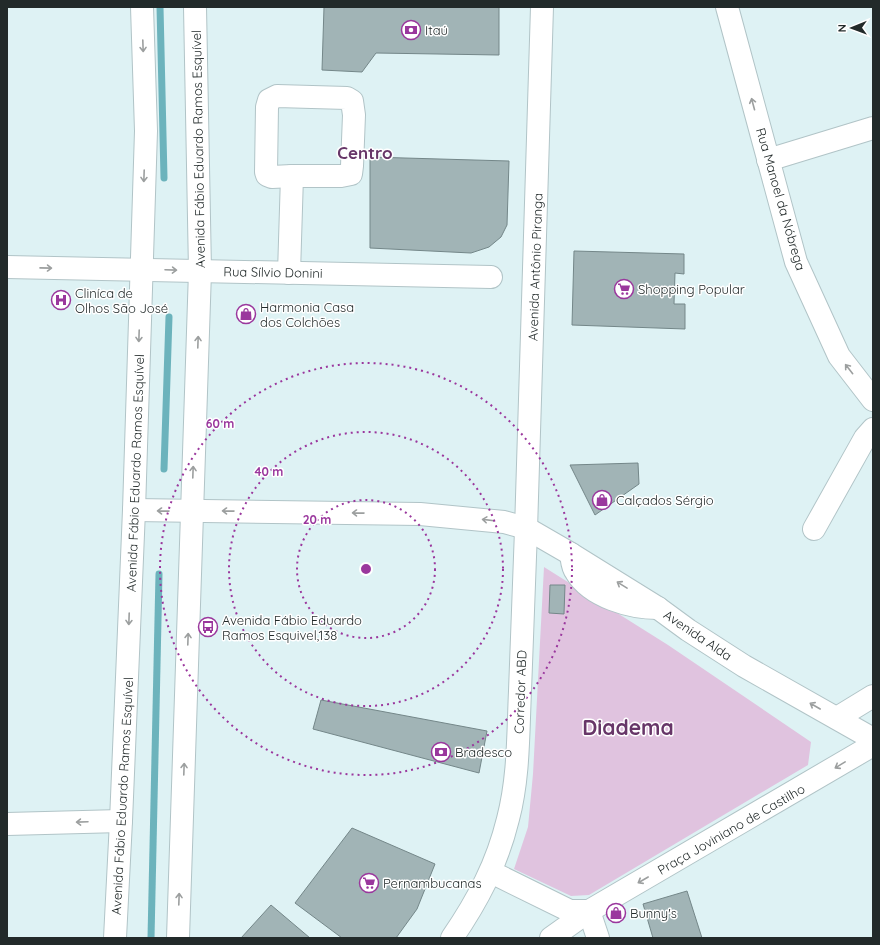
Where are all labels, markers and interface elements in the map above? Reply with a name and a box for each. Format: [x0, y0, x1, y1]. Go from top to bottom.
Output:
north arrow [832, 8, 872, 48]
bank icon: Itaú [400, 19, 422, 41]
place label: Itaú [425, 22, 448, 38]
text: N [835, 24, 849, 32]
street label: Avenida Fábio Eduardo Ramos Esquível [188, 30, 208, 268]
one-way arrow [140, 39, 147, 52]
one-way arrow [749, 97, 756, 110]
street label: Rua Manoel da Nóbrega [753, 126, 809, 272]
district label: Centro [337, 142, 393, 163]
one-way arrow [141, 169, 148, 182]
street label: Avenida Antônio Piranga [524, 193, 546, 341]
street label: Rua Sílvio Donini [223, 263, 323, 281]
one-way arrow [39, 264, 52, 272]
one-way arrow [164, 266, 177, 274]
supermarket icon: Shopping Popular [613, 278, 635, 300]
place label: Shopping Popular [638, 281, 745, 297]
place label: Cliníca de Olhos São José [75, 285, 168, 316]
hospital icon: Cliníca de Olhos São José [50, 289, 72, 311]
place label: Harmonia Casa dos Colchões [260, 299, 354, 330]
shop icon: Harmonia Casa dos Colchões [235, 303, 257, 325]
one-way arrow [135, 329, 143, 342]
one-way arrow [194, 336, 201, 349]
street label: Avenida Fábio Eduardo Ramos Esquível [123, 354, 147, 592]
one-way arrow [845, 364, 853, 375]
text: 60 m [206, 416, 234, 431]
text: 40 m [255, 464, 283, 479]
one-way arrow [189, 466, 197, 479]
shop icon: Calçados Sérgio [591, 489, 613, 511]
place label: Calçados Sérgio [616, 492, 714, 508]
one-way arrow [157, 507, 170, 514]
one-way arrow [222, 507, 235, 515]
one-way arrow [352, 509, 365, 517]
text: 20 m [303, 512, 331, 527]
one-way arrow [482, 516, 495, 523]
centre of rings [359, 562, 373, 576]
one-way arrow [617, 581, 628, 589]
street label: Avenida Alda [661, 606, 735, 664]
one-way arrow [126, 612, 133, 625]
place label: Avenida Fábio Eduardo Ramos Esquivel,138 [222, 612, 362, 643]
bus stop icon: Avenida Fábio Eduardo Ramos Esquivel,138 [197, 616, 219, 638]
one-way arrow [184, 633, 192, 646]
street label: Corredor ABD [511, 650, 529, 734]
street label: Avenida Fábio Eduardo Ramos Esquível [108, 677, 136, 915]
one-way arrow [809, 701, 821, 709]
district label: Diadema [582, 714, 674, 740]
bank icon: Bradesco [430, 741, 452, 763]
place label: Bradesco [455, 744, 512, 760]
one-way arrow [834, 762, 846, 770]
one-way arrow [180, 763, 188, 776]
street label: Praça Joviniano de Castilho [655, 780, 808, 878]
one-way arrow [76, 818, 89, 826]
supermarket icon: Pernambucanas [358, 872, 380, 894]
place label: Pernambucanas [383, 875, 482, 891]
one-way arrow [637, 877, 649, 885]
one-way arrow [176, 893, 183, 906]
shop icon: Bunny's [605, 902, 627, 924]
place label: Bunny's [630, 905, 677, 921]

